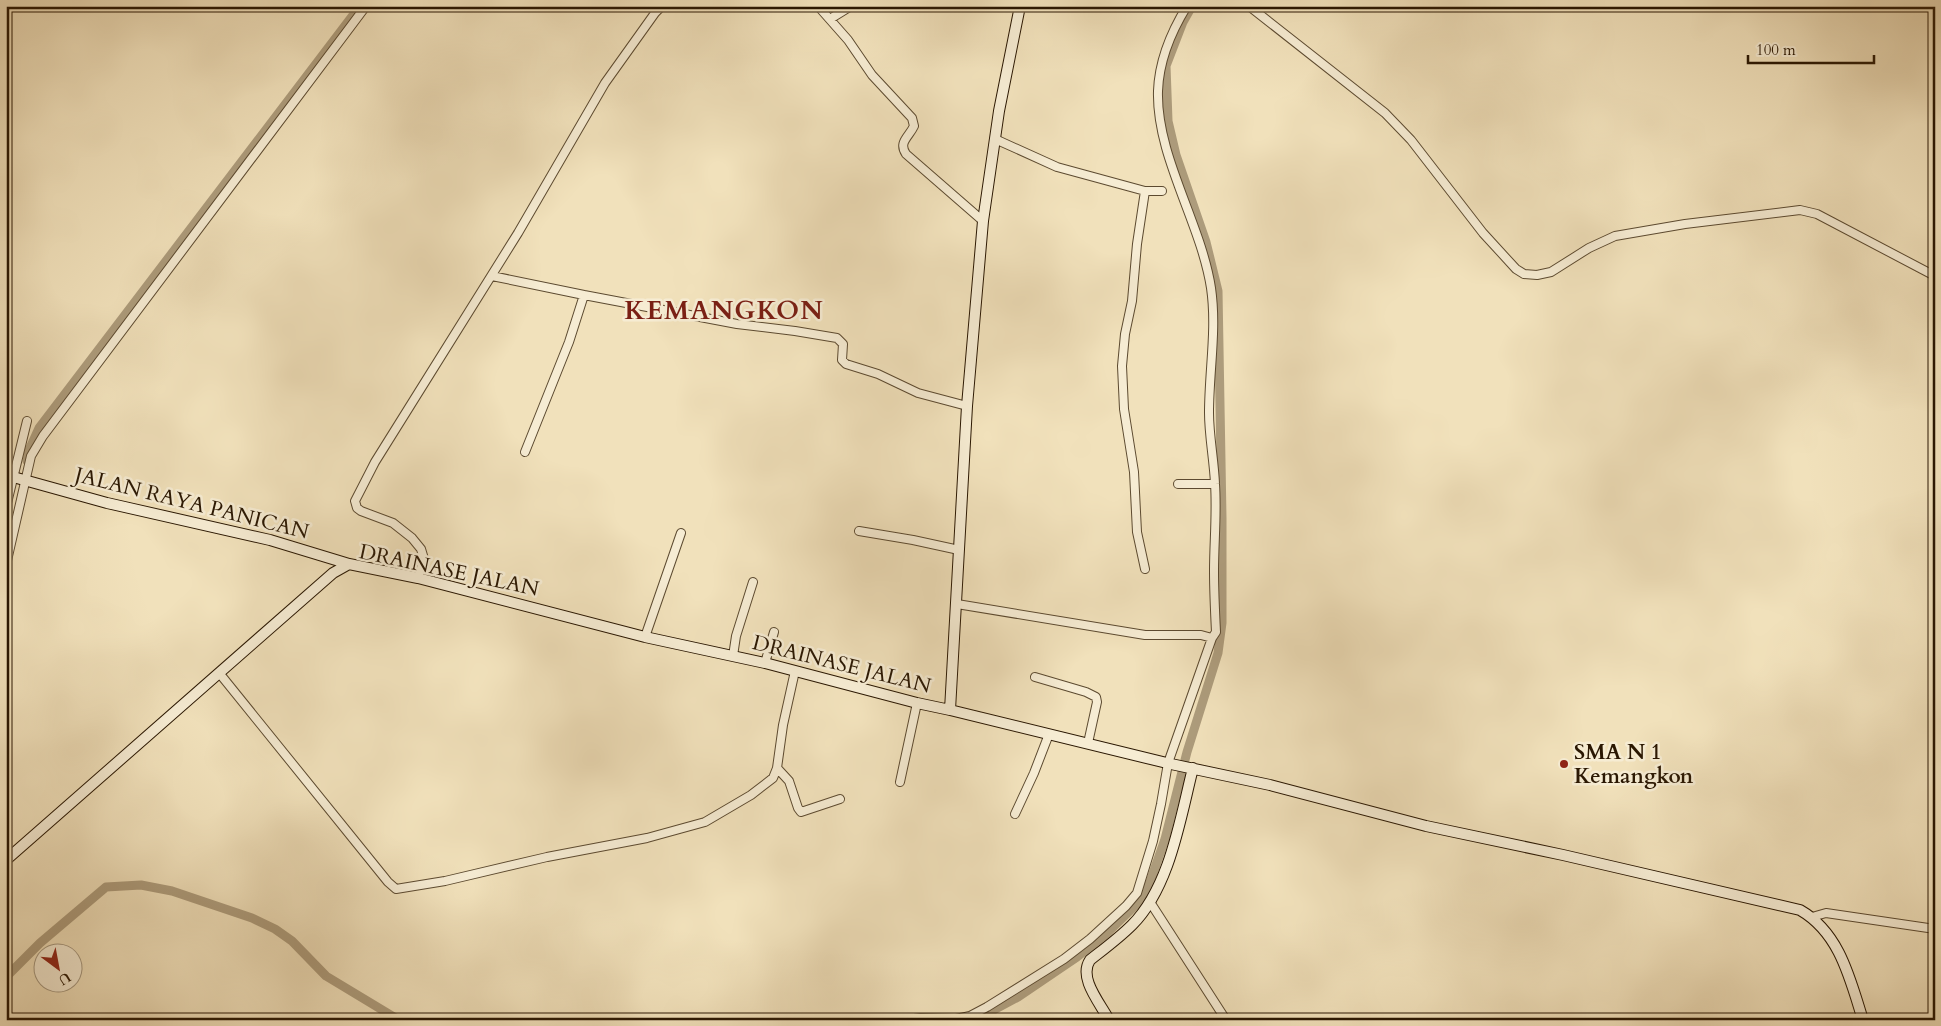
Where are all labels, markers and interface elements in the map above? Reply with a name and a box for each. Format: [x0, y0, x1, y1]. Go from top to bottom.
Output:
scale bar [1748, 32, 1875, 64]
text: 100 m [1756, 40, 1796, 60]
district label: KEMANGKON [624, 293, 824, 328]
street label: JALAN RAYA PANICAN [69, 460, 312, 547]
street label: DRAINASE JALAN [356, 537, 542, 604]
street label: DRAINASE JALAN [749, 628, 934, 701]
place label: SMA N 1 Kemangkon [1574, 738, 1694, 791]
marker: SMA N 1 Kemangkon [1558, 758, 1570, 770]
north arrow [32, 944, 82, 994]
text: U [54, 968, 75, 990]

